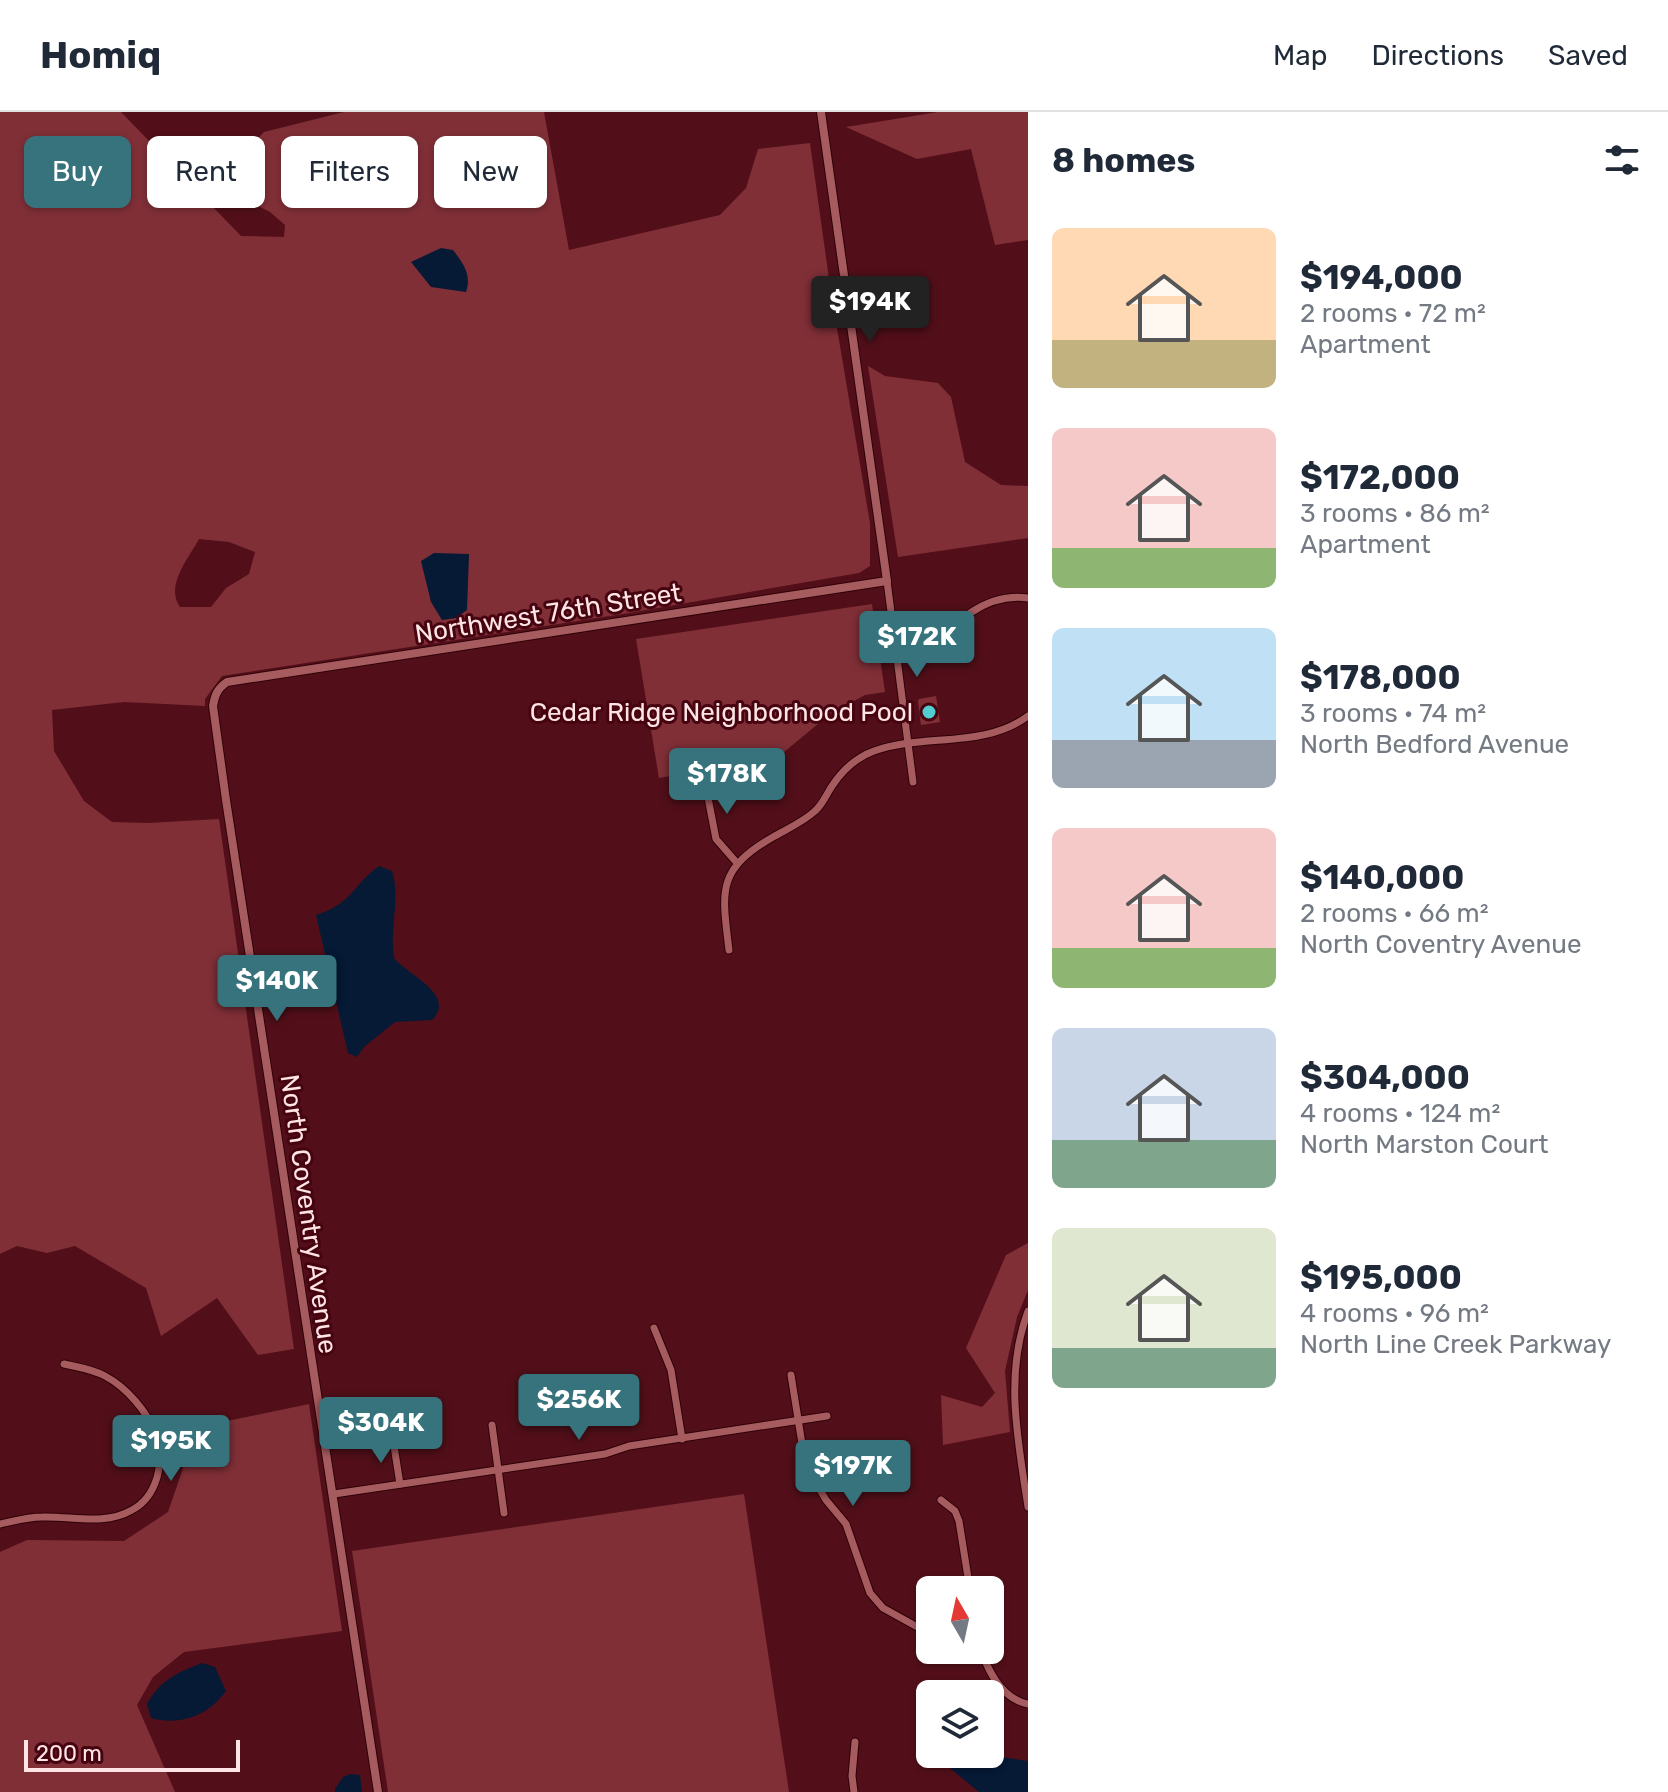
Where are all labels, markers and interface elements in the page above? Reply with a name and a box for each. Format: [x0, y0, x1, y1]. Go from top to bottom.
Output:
text: Homiq [40, 32, 161, 78]
text: Map [1273, 39, 1327, 72]
text: Directions [1371, 39, 1504, 72]
text: Saved [1548, 39, 1628, 72]
chip: Buy [24, 136, 131, 208]
chip: Rent [147, 136, 265, 208]
chip: Filters [281, 136, 418, 208]
chip: New [434, 136, 547, 208]
icon: filters [1600, 138, 1644, 182]
text: 8 homes [1052, 140, 1195, 181]
text: $194,000 [1300, 257, 1463, 298]
icon: home [1116, 260, 1212, 356]
pin: $194K [814, 276, 926, 344]
text: $194K [829, 286, 911, 317]
text: 2 rooms · 72 m² [1300, 298, 1486, 329]
text: Apartment [1300, 329, 1431, 360]
text: $172,000 [1300, 457, 1460, 498]
icon: home [1116, 460, 1212, 556]
text: 3 rooms · 86 m² [1300, 498, 1490, 529]
text: Apartment [1300, 529, 1431, 560]
street label: Northwest 76th Street [413, 577, 683, 650]
pin: $172K [861, 611, 973, 679]
text: $172K [877, 621, 957, 652]
text: $178,000 [1300, 657, 1461, 698]
icon: home [1116, 660, 1212, 756]
place label: Cedar Ridge Neighborhood Pool [530, 697, 913, 728]
text: 3 rooms · 74 m² [1300, 698, 1486, 729]
marker: Cedar Ridge Neighborhood Pool [920, 703, 938, 721]
text: North Bedford Avenue [1300, 729, 1569, 760]
pin: $178K [671, 748, 783, 816]
text: $178K [687, 758, 767, 789]
text: $140,000 [1300, 857, 1464, 898]
icon: home [1116, 860, 1212, 956]
text: 2 rooms · 66 m² [1300, 898, 1489, 929]
text: North Coventry Avenue [1300, 929, 1582, 960]
pin: $140K [221, 955, 333, 1023]
text: $140K [236, 965, 318, 996]
text: $304,000 [1300, 1057, 1470, 1098]
icon: home [1116, 1060, 1212, 1156]
street label: North Coventry Avenue [274, 1073, 343, 1356]
text: 4 rooms · 124 m² [1300, 1098, 1500, 1129]
text: North Marston Court [1300, 1129, 1549, 1160]
text: $195,000 [1300, 1257, 1462, 1298]
icon: home [1116, 1260, 1212, 1356]
text: 4 rooms · 96 m² [1300, 1298, 1489, 1329]
text: North Line Creek Parkway [1300, 1329, 1611, 1360]
pin: $256K [523, 1374, 635, 1442]
text: $256K [536, 1384, 622, 1415]
pin: $304K [325, 1397, 437, 1465]
text: $304K [337, 1407, 425, 1438]
pin: $195K [115, 1415, 227, 1483]
text: $195K [131, 1425, 212, 1456]
pin: $197K [797, 1440, 909, 1508]
text: $197K [813, 1450, 893, 1481]
north arrow [916, 1576, 1004, 1664]
map controls [916, 1576, 1004, 1768]
button: layers [916, 1680, 1004, 1768]
scale bar [24, 1736, 240, 1772]
text: 200 m [36, 1740, 102, 1767]

